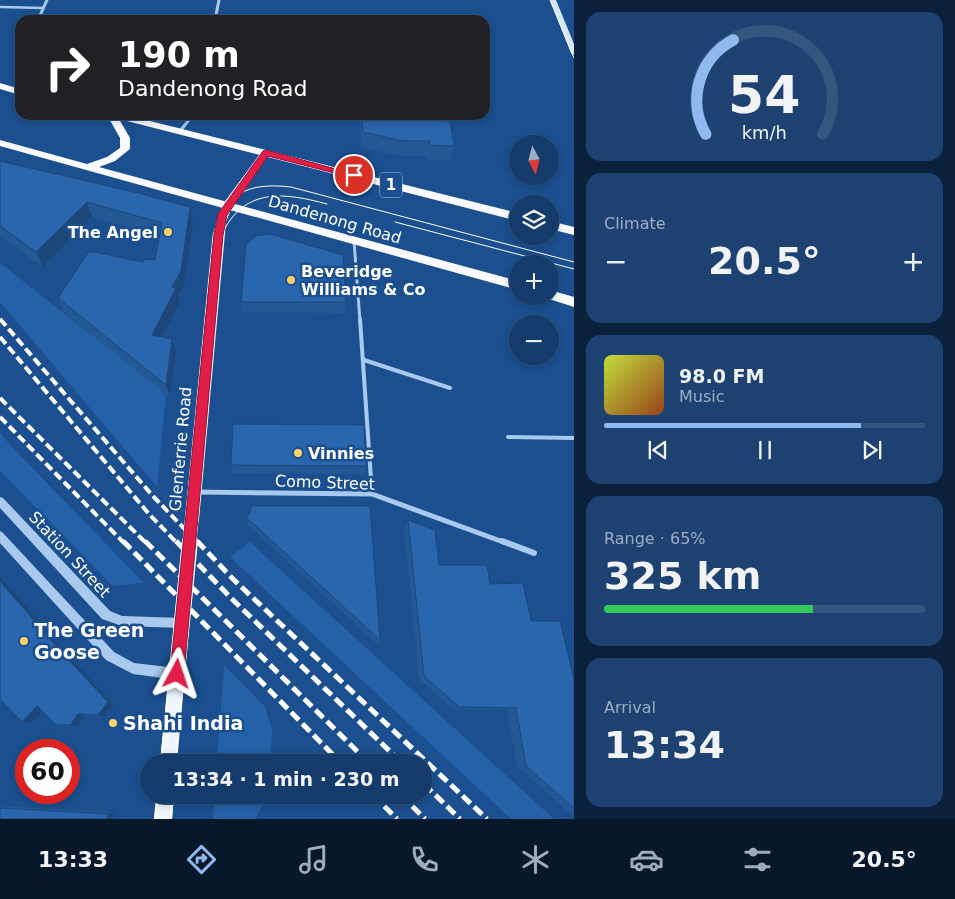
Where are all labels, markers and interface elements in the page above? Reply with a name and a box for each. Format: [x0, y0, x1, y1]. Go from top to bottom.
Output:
icon: right [35, 35, 100, 100]
text: 190 m [118, 35, 240, 75]
text: 54 [728, 65, 801, 125]
text: Dandenong Road [118, 76, 307, 101]
text: km/h [742, 122, 787, 143]
north arrow [509, 135, 559, 185]
map controls [509, 135, 559, 365]
pin [333, 154, 375, 196]
icon: arrive [340, 161, 368, 189]
road number: 1 [380, 172, 402, 198]
street label: Dandenong Road [266, 191, 404, 248]
button: layers [509, 195, 559, 245]
text: Climate [604, 214, 666, 233]
place label: The Angel [68, 223, 158, 242]
marker: The Angel [162, 226, 174, 238]
text: 20.5° [708, 239, 821, 283]
text: − [604, 245, 627, 278]
text: + [902, 245, 925, 278]
button: + [509, 255, 559, 305]
place label: Beveridge Williams & Co [301, 262, 425, 299]
marker: Beveridge Williams & Co [285, 274, 297, 286]
button: − [509, 315, 559, 365]
text: 98.0 FM [679, 365, 764, 387]
street label: Glenferrie Road [166, 386, 195, 512]
text: Music [679, 387, 725, 406]
icon: previous [644, 436, 672, 464]
icon: pause [751, 436, 779, 464]
icon: next [858, 436, 886, 464]
place label: Vinnies [308, 444, 374, 463]
marker: Vinnies [292, 447, 304, 459]
street label: Como Street [275, 471, 375, 494]
street label: Station Street [25, 507, 114, 601]
text: Range · 65% [604, 529, 706, 548]
text: 325 km [604, 554, 761, 598]
place label: The Green Goose [34, 619, 144, 663]
marker: The Green Goose [18, 635, 30, 647]
position arrow [150, 647, 202, 699]
text: Arrival [604, 698, 656, 717]
place label: Shahi India [123, 712, 243, 734]
marker: Shahi India [107, 717, 119, 729]
text: 13:34 [604, 723, 725, 767]
speed limit sign: 60 [15, 739, 80, 804]
text: 13:34 · 1 min · 230 m [172, 768, 400, 790]
icon: directions [184, 842, 219, 877]
icon: music [296, 842, 331, 877]
icon: phone [407, 842, 442, 877]
icon: climate [518, 842, 553, 877]
icon: car [629, 842, 664, 877]
icon: filters [740, 842, 775, 877]
text: 13:33 [38, 847, 108, 872]
text: 20.5° [852, 847, 917, 872]

